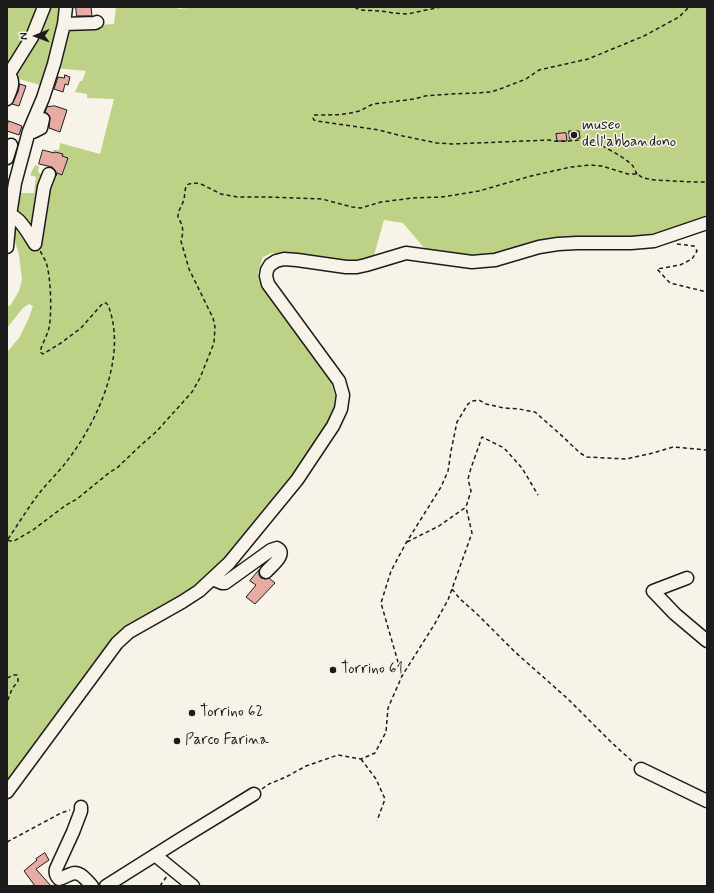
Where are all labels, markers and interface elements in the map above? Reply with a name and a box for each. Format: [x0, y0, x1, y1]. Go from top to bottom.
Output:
north arrow [16, 16, 56, 56]
text: N [17, 32, 31, 40]
place label: museo dell'abbandono [582, 117, 676, 152]
marker: museo dell'abbandono [569, 130, 579, 140]
place label: Torrino 61 [341, 661, 403, 679]
marker: Torrino 61 [328, 665, 338, 675]
place label: Torrino 62 [200, 704, 263, 722]
marker: Torrino 62 [187, 708, 197, 718]
place label: Parco Farina [185, 732, 269, 750]
marker: Parco Farina [172, 736, 182, 746]

